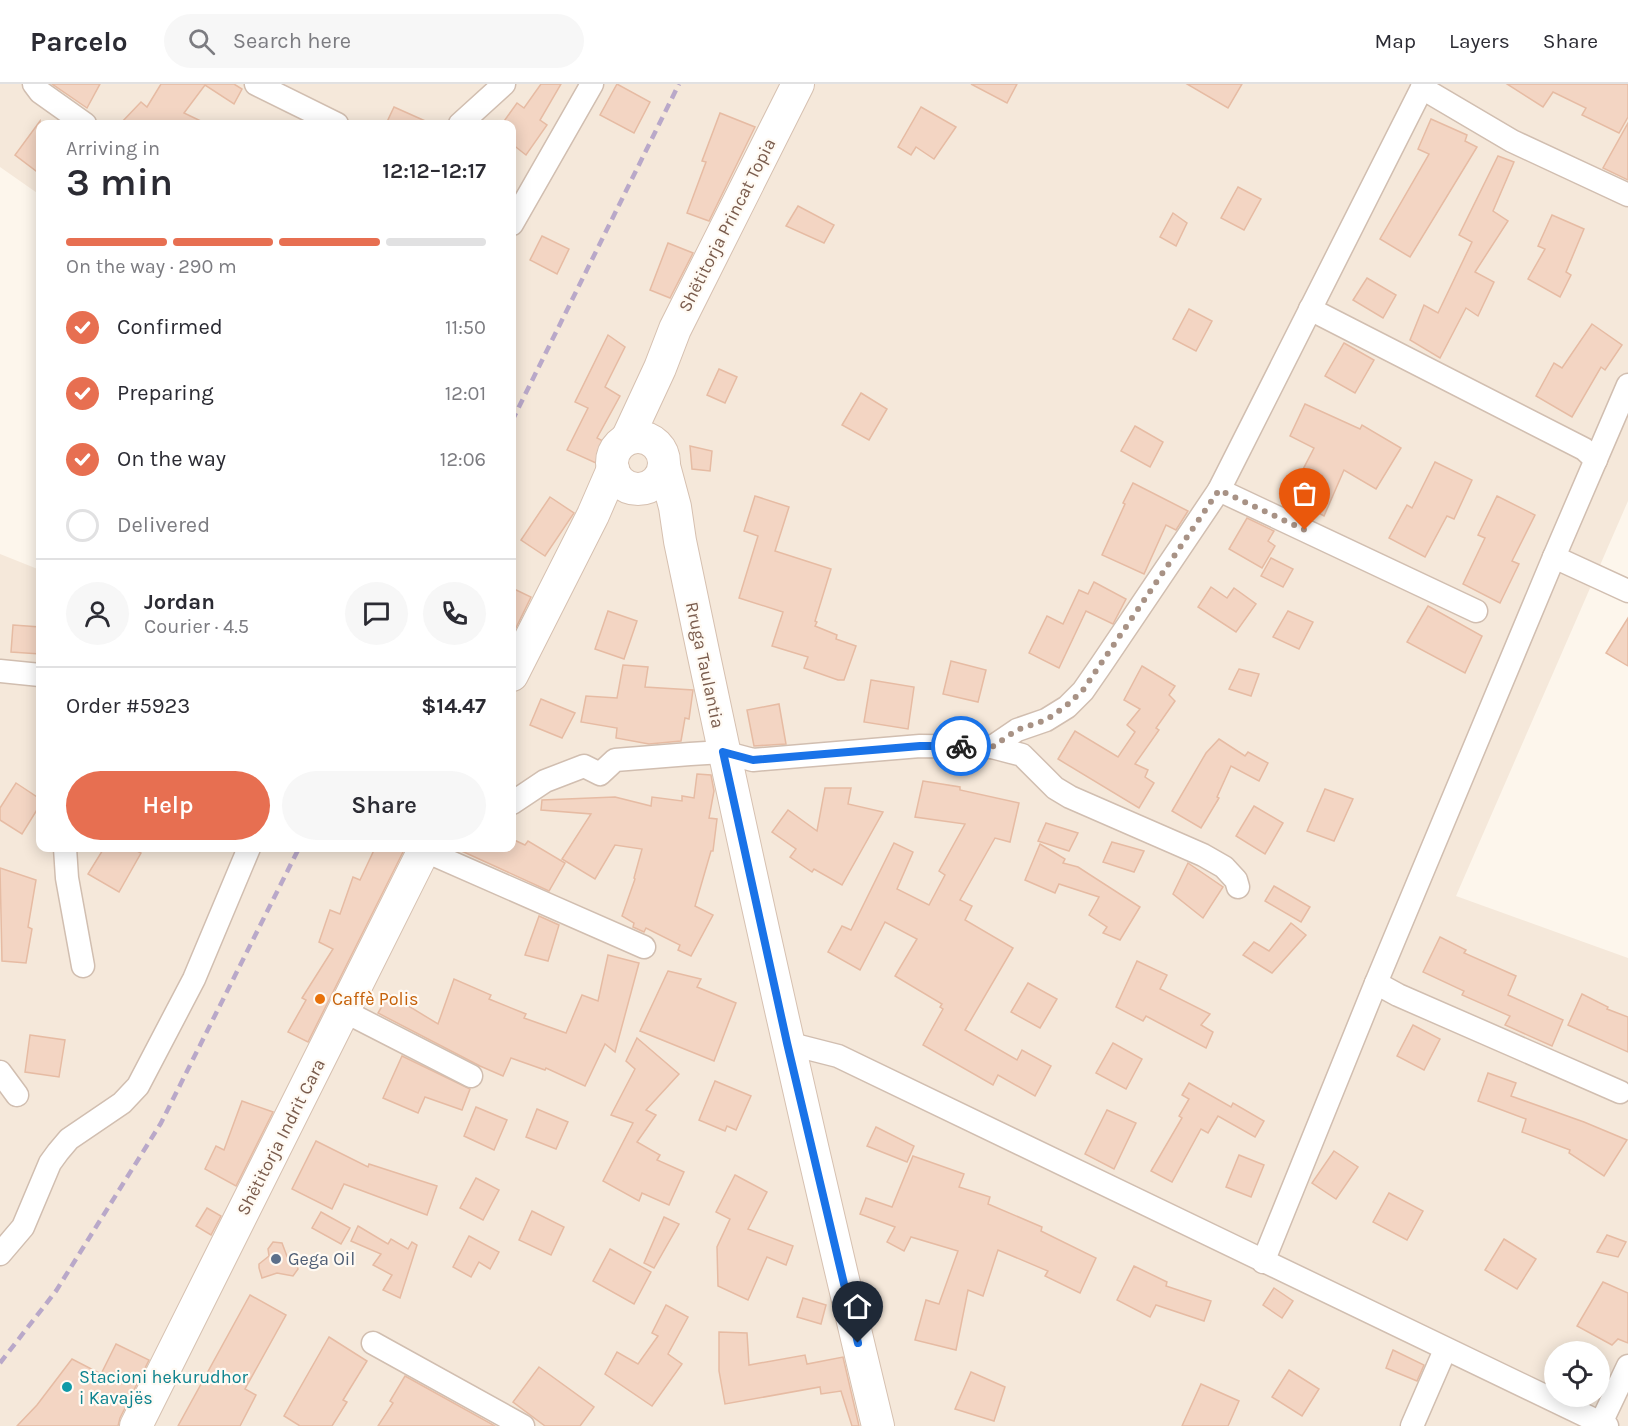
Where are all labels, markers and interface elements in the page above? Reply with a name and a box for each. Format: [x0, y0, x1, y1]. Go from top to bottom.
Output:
search box [164, 14, 584, 68]
text: Parcelo [30, 25, 128, 58]
icon: search [185, 25, 218, 58]
text: Search here [233, 28, 351, 54]
text: Map [1374, 29, 1416, 53]
text: Layers [1449, 29, 1510, 53]
text: Share [1543, 29, 1598, 53]
street label: Shëtitorja Princat Topia [674, 134, 780, 316]
text: Arriving in [66, 137, 160, 160]
text: 12:12–12:17 [382, 158, 486, 184]
text: 3 min [66, 159, 173, 205]
text: On the way · 290 m [66, 255, 237, 278]
icon: check [66, 311, 99, 344]
text: Confirmed [117, 314, 223, 340]
text: 11:50 [445, 316, 486, 339]
icon: check [66, 377, 99, 410]
text: Preparing [117, 380, 214, 406]
text: 12:01 [445, 382, 486, 405]
icon: check [66, 443, 99, 476]
text: On the way [117, 446, 226, 472]
text: 12:06 [440, 448, 486, 471]
pin [1279, 468, 1330, 530]
icon: bag [1288, 477, 1321, 510]
text: Delivered [117, 512, 210, 538]
button: person [66, 582, 129, 645]
button: chat [345, 582, 408, 645]
button: phone [423, 582, 486, 645]
text: Jordan [144, 589, 215, 615]
street label: Rruga Taulantia [681, 600, 729, 730]
text: Courier · 4.5 [144, 615, 249, 638]
text: Order #5923 [66, 693, 190, 719]
text: $14.47 [421, 693, 486, 719]
courier [931, 716, 991, 776]
icon: bike [945, 730, 978, 763]
button: Help [66, 771, 270, 840]
button: Share [282, 771, 486, 840]
place label: Caffè Polis [332, 988, 418, 1010]
marker: Caffè Polis [313, 992, 327, 1006]
street label: Shëtitorja Indrit Cara [232, 1055, 330, 1219]
place label: Gega Oil [288, 1248, 355, 1270]
marker: Gega Oil [269, 1252, 283, 1266]
pin [832, 1281, 883, 1343]
icon: home [841, 1290, 874, 1323]
map controls [1544, 1341, 1610, 1407]
button: locate [1544, 1341, 1610, 1407]
place label: Stacioni hekurudhor i Kavajës [79, 1366, 248, 1409]
marker: Stacioni hekurudhor i Kavajës [60, 1380, 74, 1394]

